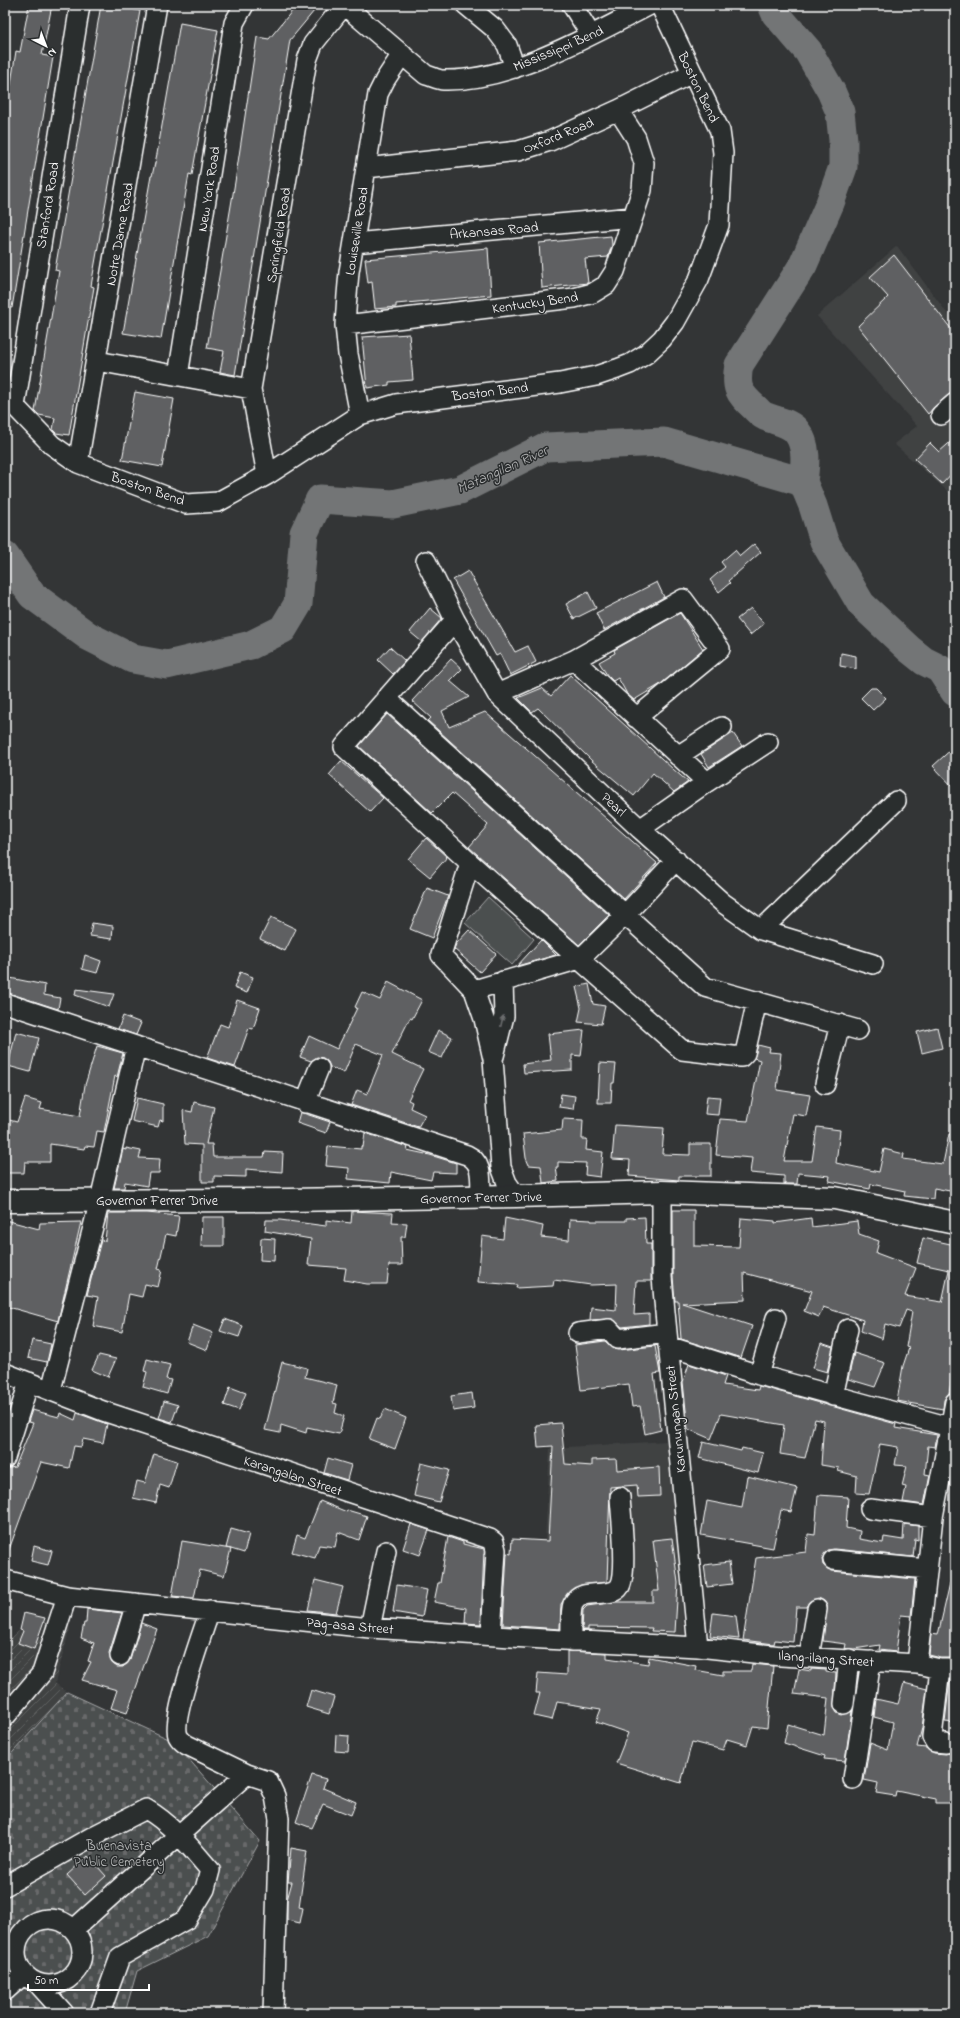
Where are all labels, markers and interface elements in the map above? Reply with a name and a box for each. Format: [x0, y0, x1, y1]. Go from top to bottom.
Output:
street label: Mississippi Bend [510, 21, 607, 78]
north arrow [26, 26, 66, 66]
text: N [44, 44, 60, 61]
street label: Boston Bend [671, 48, 724, 127]
street label: Oxford Road [520, 113, 597, 160]
street label: New York Road [192, 145, 227, 233]
street label: Stanford Road [31, 160, 66, 250]
street label: Notre Dame Road [101, 181, 140, 288]
street label: Louiseville Road [340, 185, 375, 277]
street label: Springfield Road [262, 186, 298, 285]
street label: Arkansas Road [449, 217, 540, 246]
street label: Kentucky Bend [491, 287, 580, 321]
street label: Boston Bend [450, 377, 530, 408]
water label: Matangilan River [453, 439, 554, 501]
street label: Boston Bend [107, 467, 187, 512]
street label: Pearl [596, 788, 630, 822]
one-way arrow [500, 1015, 506, 1028]
street label: Governor Ferrer Drive [420, 1187, 543, 1210]
street label: Governor Ferrer Drive [96, 1191, 219, 1212]
street label: Karunungan Street [660, 1364, 694, 1474]
street label: Karangalan Street [240, 1451, 345, 1503]
street label: Pag-asa Street [305, 1612, 395, 1642]
street label: Ilang-ilang Street [777, 1646, 875, 1674]
park label: Buenavista Public Cemetery [74, 1836, 165, 1874]
scale bar [28, 1966, 149, 1992]
text: 50 m [34, 1972, 58, 1990]

